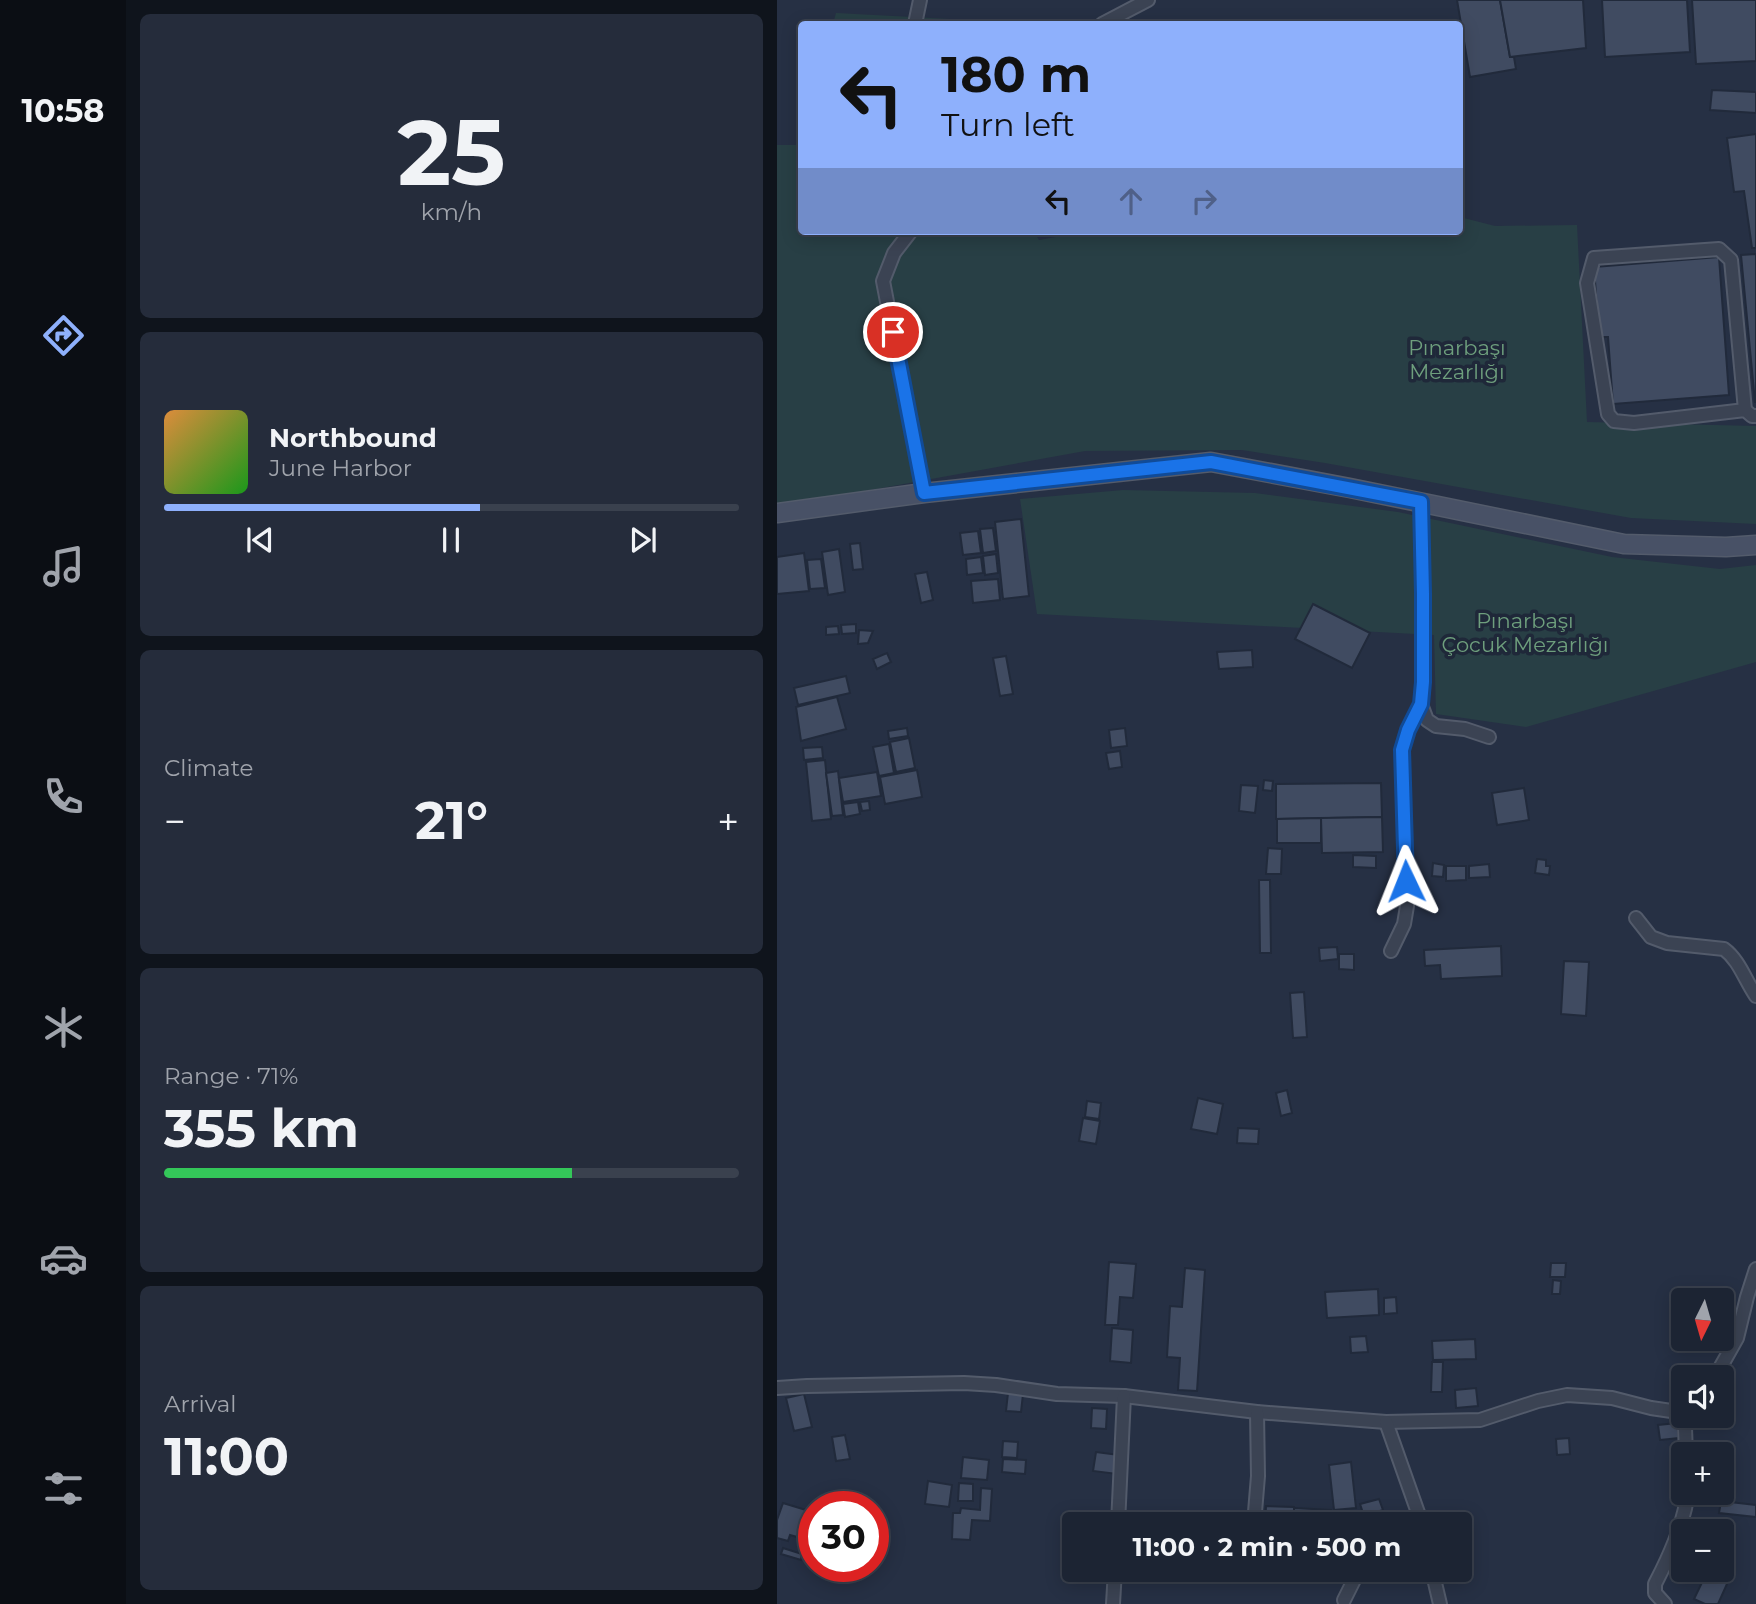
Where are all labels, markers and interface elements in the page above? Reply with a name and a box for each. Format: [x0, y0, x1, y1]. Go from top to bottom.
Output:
text: 180 m [941, 45, 1091, 104]
icon: left [826, 49, 917, 140]
text: 10:58 [22, 91, 104, 130]
text: 25 [398, 97, 505, 208]
text: Turn left [941, 105, 1075, 144]
icon: left [1039, 182, 1077, 220]
icon: ahead [1112, 182, 1150, 220]
icon: right [1185, 182, 1223, 220]
text: km/h [421, 198, 482, 226]
pin [863, 302, 923, 362]
icon: directions [39, 311, 88, 360]
icon: arrive [874, 313, 912, 351]
park label: Pınarbaşı Mezarlığı [1408, 335, 1506, 384]
text: Northbound [269, 422, 437, 454]
text: June Harbor [269, 454, 412, 482]
icon: previous [241, 521, 279, 559]
icon: pause [432, 521, 470, 559]
icon: next [624, 521, 662, 559]
icon: music [39, 542, 88, 591]
park label: Pınarbaşı Çocuk Mezarlığı [1442, 608, 1608, 657]
text: Climate [164, 754, 253, 782]
icon: phone [39, 772, 88, 821]
text: 21° [415, 789, 488, 852]
text: − [164, 798, 186, 845]
text: + [717, 798, 739, 845]
position arrow [1369, 844, 1443, 918]
icon: climate [39, 1003, 88, 1052]
text: Range · 71% [164, 1062, 298, 1090]
text: 355 km [164, 1097, 359, 1160]
icon: car [39, 1234, 88, 1283]
north arrow [1671, 1288, 1734, 1351]
map controls [1671, 1288, 1734, 1582]
button: sound [1671, 1365, 1734, 1428]
text: Arrival [164, 1390, 237, 1418]
text: 11:00 [164, 1425, 289, 1488]
button: + [1671, 1442, 1734, 1505]
icon: filters [39, 1464, 88, 1513]
speed limit sign: 30 [798, 1491, 889, 1582]
button: − [1671, 1519, 1734, 1582]
text: 11:00 · 2 min · 500 m [1133, 1531, 1401, 1563]

